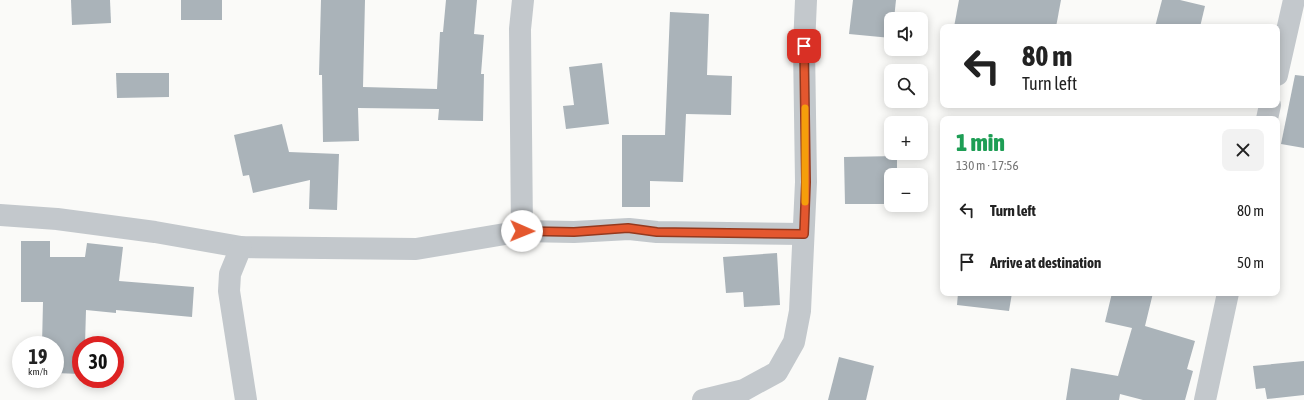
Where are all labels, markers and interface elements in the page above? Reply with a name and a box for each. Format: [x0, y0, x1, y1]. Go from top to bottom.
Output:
map controls [884, 12, 928, 212]
button: sound [884, 12, 928, 56]
pin [787, 29, 821, 63]
icon: arrive [793, 35, 815, 57]
icon: left [956, 40, 1008, 92]
text: 80 m [1022, 40, 1072, 72]
button: search [884, 64, 928, 108]
text: Turn left [1022, 73, 1077, 94]
button: + [884, 116, 928, 160]
text: 1 min [956, 129, 1005, 156]
button: close [1222, 129, 1264, 171]
text: 130 m · 17:56 [956, 158, 1019, 173]
button: − [884, 168, 928, 212]
icon: left [956, 199, 978, 221]
text: Turn left [990, 202, 1036, 219]
text: 80 m [1237, 202, 1264, 219]
position arrow [501, 210, 543, 252]
icon: arrive [956, 251, 978, 273]
text: Arrive at destination [990, 254, 1101, 271]
text: 50 m [1237, 254, 1264, 271]
speed limit sign: 30 [72, 336, 124, 388]
text: 19 [29, 345, 47, 368]
text: km/h [28, 366, 48, 377]

